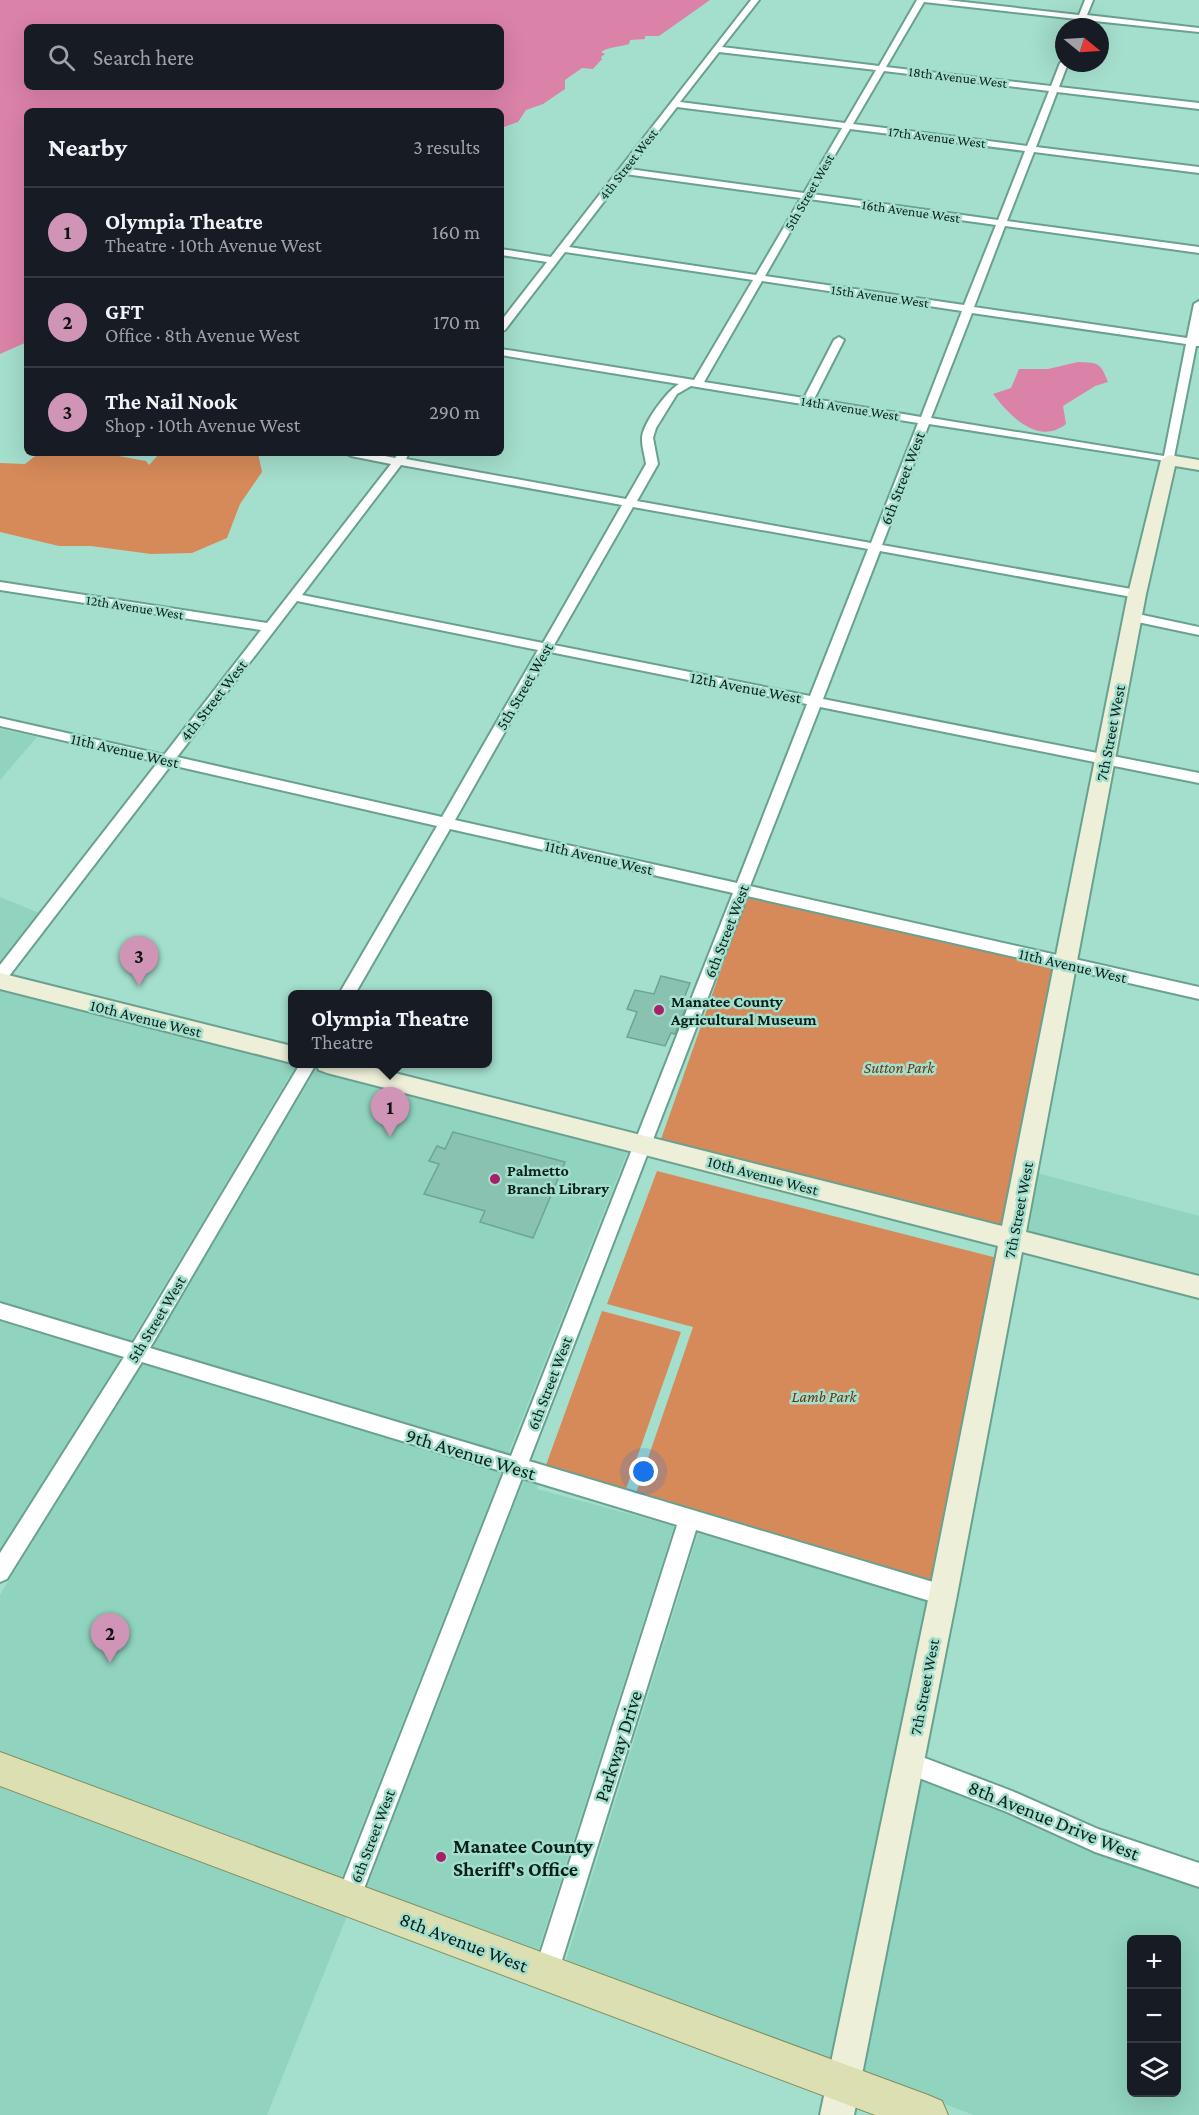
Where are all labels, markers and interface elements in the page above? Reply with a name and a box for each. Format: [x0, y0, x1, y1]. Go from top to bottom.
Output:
north arrow [1055, 18, 1109, 72]
search box [24, 24, 504, 90]
icon: search [45, 41, 78, 74]
text: Search here [93, 45, 194, 70]
street label: 18th Avenue West [908, 63, 1009, 91]
street label: 17th Avenue West [887, 123, 987, 151]
street label: 4th Street West [595, 125, 661, 203]
text: Nearby [48, 133, 127, 162]
text: 3 results [413, 136, 480, 158]
street label: 5th Street West [781, 151, 837, 233]
street label: 16th Avenue West [861, 196, 961, 226]
text: Olympia Theatre [105, 209, 263, 234]
text: 1 [64, 221, 71, 243]
text: 160 m [432, 221, 480, 243]
text: Theatre · 10th Avenue West [105, 234, 322, 256]
street label: 15th Avenue West [830, 281, 930, 311]
text: GFT [105, 299, 144, 324]
text: 2 [62, 311, 73, 333]
text: 170 m [433, 311, 480, 333]
text: Office · 8th Avenue West [105, 324, 300, 346]
text: The Nail Nook [105, 389, 237, 414]
street label: 14th Avenue West [800, 392, 900, 424]
text: 3 [63, 401, 72, 423]
text: 290 m [429, 401, 480, 423]
text: Shop · 10th Avenue West [105, 414, 300, 436]
street label: 6th Street West [877, 429, 928, 527]
street label: 12th Avenue West [85, 591, 185, 623]
street label: 5th Street West [493, 639, 557, 733]
street label: 4th Street West [176, 656, 251, 744]
street label: 12th Avenue West [689, 668, 803, 707]
street label: 7th Street West [1093, 683, 1128, 782]
street label: 11th Avenue West [69, 730, 181, 771]
street label: 11th Avenue West [543, 837, 655, 878]
street label: 6th Street West [701, 882, 752, 980]
pin: 3 [120, 936, 158, 986]
street label: 11th Avenue West [1017, 945, 1129, 986]
popup [288, 990, 492, 1068]
place label: Manatee County Agricultural Museum [670, 993, 817, 1028]
street label: 10th Avenue West [89, 996, 204, 1041]
marker: Manatee County Agricultural Museum [652, 1003, 666, 1017]
text: Olympia Theatre [311, 1006, 469, 1031]
text: Theatre [311, 1031, 373, 1053]
park label: Sutton Park [864, 1059, 935, 1076]
pin: 1 [370, 1088, 410, 1137]
street label: 10th Avenue West [706, 1153, 821, 1199]
street label: 7th Street West [1001, 1160, 1036, 1259]
place label: Palmetto Branch Library [507, 1162, 609, 1197]
marker: Palmetto Branch Library [488, 1172, 502, 1186]
street label: 5th Street West [124, 1273, 189, 1365]
street label: 6th Street West [524, 1334, 575, 1432]
park label: Lamb Park [791, 1388, 858, 1405]
street label: 9th Avenue West [403, 1424, 539, 1484]
your location [629, 1457, 658, 1486]
pin: 2 [90, 1614, 130, 1663]
street label: 7th Street West [907, 1637, 942, 1736]
street label: Parkway Drive [590, 1688, 647, 1805]
street label: 8th Avenue Drive West [965, 1776, 1143, 1865]
street label: 6th Street West [347, 1787, 398, 1885]
place label: Manatee County Sheriff's Office [453, 1835, 593, 1880]
marker: Manatee County Sheriff's Office [434, 1850, 448, 1864]
street label: 8th Avenue West [397, 1908, 531, 1977]
map controls [1127, 1935, 1181, 2097]
button: + [1127, 1935, 1181, 1989]
button: − [1127, 1989, 1181, 2043]
button: layers [1127, 2043, 1181, 2097]

